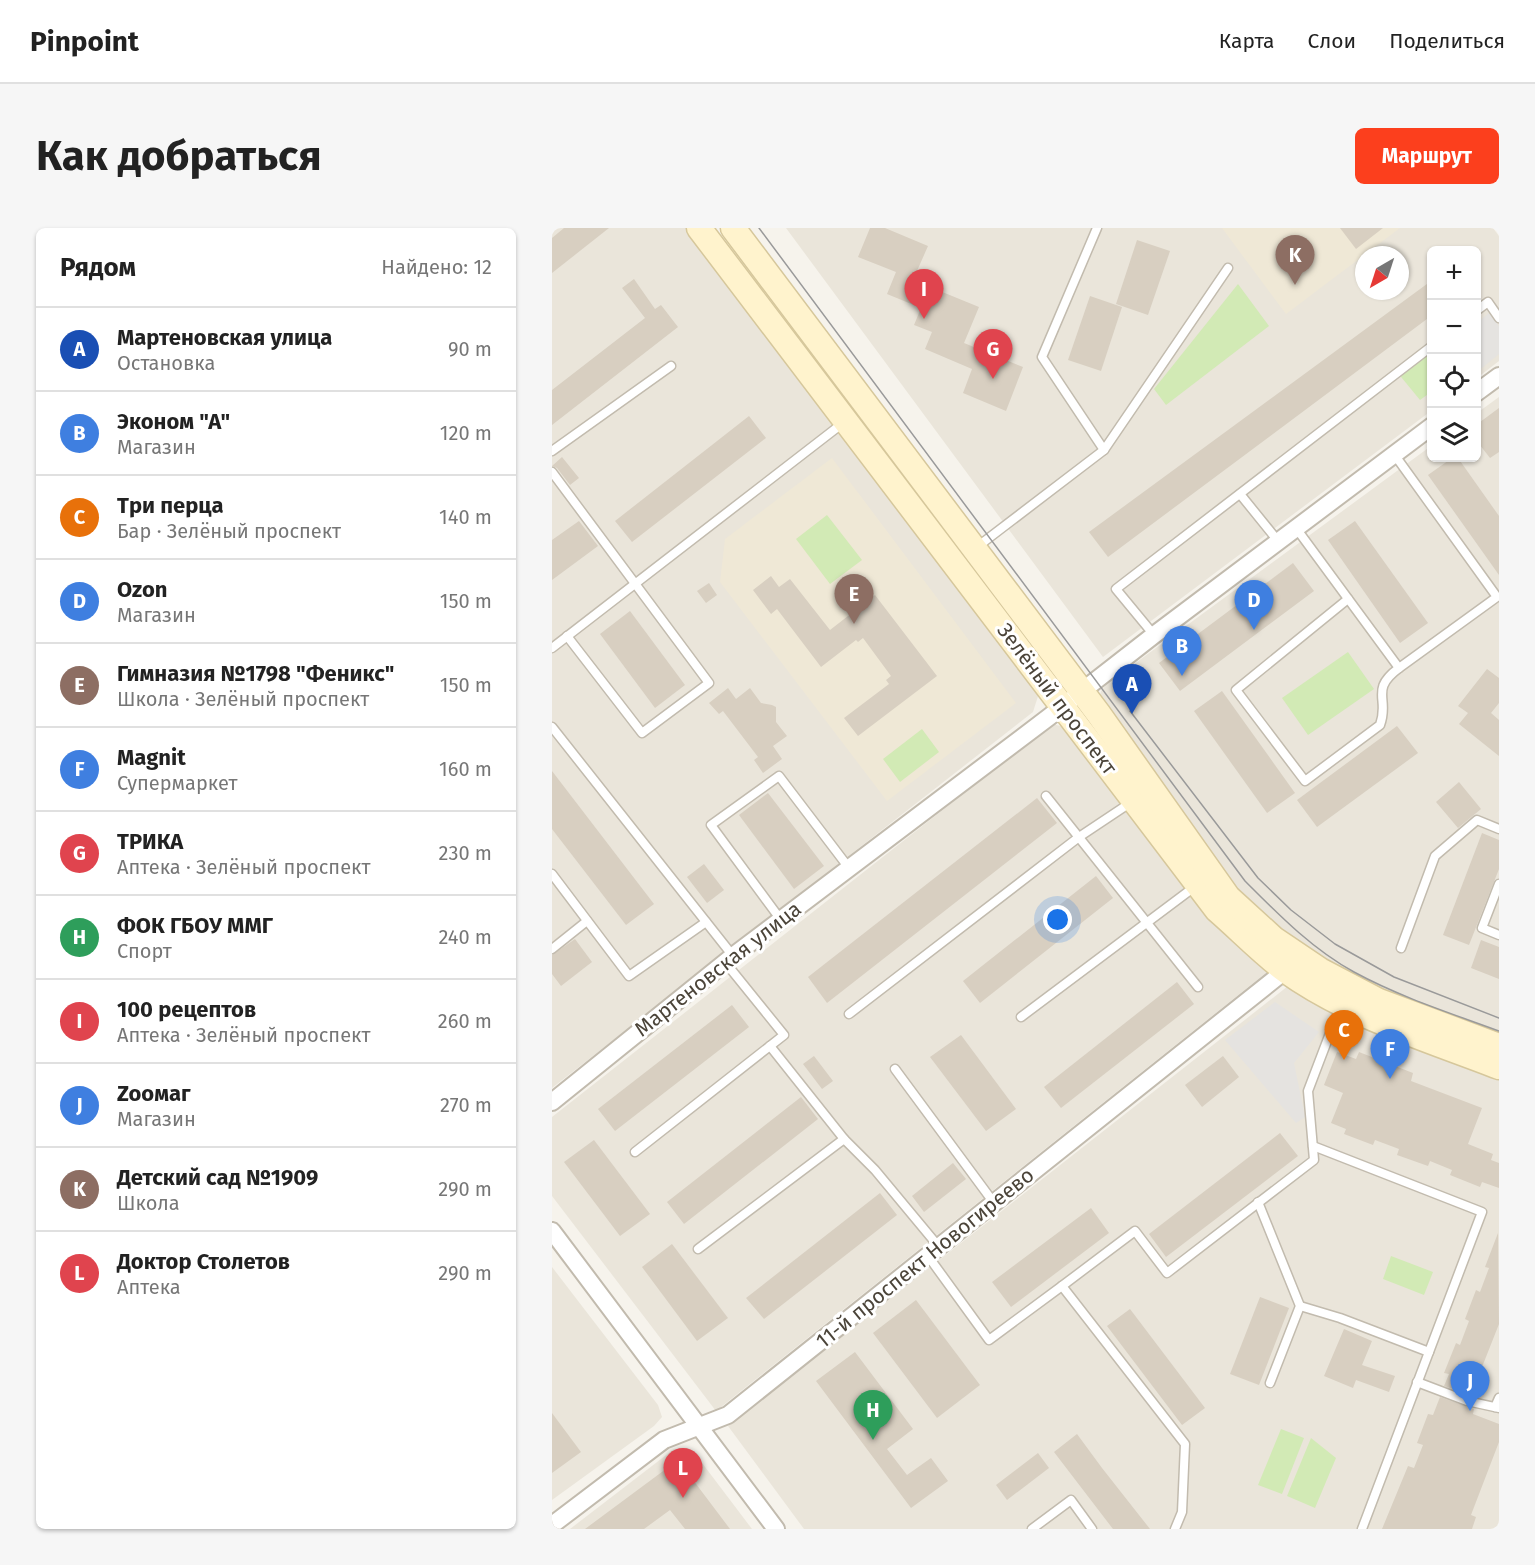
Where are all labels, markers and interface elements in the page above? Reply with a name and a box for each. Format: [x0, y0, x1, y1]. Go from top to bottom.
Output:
text: Pinpoint [30, 25, 139, 58]
text: Карта [1219, 28, 1275, 54]
text: Слои [1308, 28, 1356, 54]
text: Поделиться [1389, 28, 1505, 54]
button: Маршрут [1355, 128, 1499, 184]
text: Как добраться [36, 131, 322, 181]
pin: K [1276, 236, 1314, 285]
north arrow [1355, 246, 1409, 300]
map controls [1427, 246, 1481, 462]
button: + [1427, 246, 1481, 300]
text: Рядом [60, 252, 136, 283]
text: Найдено: 12 [381, 255, 492, 279]
pin: I [904, 270, 944, 319]
button: − [1427, 300, 1481, 354]
text: Мартеновская улица [117, 324, 332, 351]
pin: G [974, 330, 1012, 379]
text: A [74, 337, 85, 361]
text: 90 m [448, 337, 492, 361]
text: Остановка [117, 351, 215, 375]
button: locate [1427, 354, 1481, 408]
text: Эконом "А" [117, 408, 230, 435]
button: layers [1427, 408, 1481, 462]
text: B [73, 421, 86, 445]
text: 120 m [440, 421, 492, 445]
text: Магазин [117, 435, 196, 459]
text: Три перца [117, 492, 223, 519]
text: C [74, 505, 85, 529]
text: 140 m [439, 505, 492, 529]
text: Бар · Зелёный проспект [117, 519, 341, 543]
pin: E [834, 574, 874, 624]
text: Ozon [117, 576, 167, 603]
pin: D [1234, 580, 1274, 630]
text: D [73, 589, 86, 613]
text: 150 m [440, 589, 492, 613]
text: Магазин [117, 603, 196, 627]
street label: Зелёный проспект [992, 618, 1123, 780]
pin: B [1162, 626, 1202, 676]
text: Гимназия №1798 "Феникс" [117, 660, 395, 687]
pin: A [1112, 664, 1152, 714]
text: E [74, 673, 85, 697]
text: 150 m [440, 673, 492, 697]
text: Школа · Зелёный проспект [117, 687, 369, 711]
text: Magnit [117, 744, 186, 771]
text: F [75, 757, 84, 781]
text: 160 m [439, 757, 492, 781]
text: Супермаркет [117, 771, 237, 795]
text: ТРИКА [117, 828, 183, 855]
text: G [73, 841, 86, 865]
text: 230 m [439, 841, 492, 865]
text: Аптека · Зелёный проспект [117, 855, 370, 879]
street label: Мартеновская улица [630, 896, 806, 1042]
your location [1043, 905, 1072, 934]
text: ФОК ГБОУ ММГ [117, 912, 273, 939]
text: H [73, 925, 86, 949]
text: 240 m [438, 925, 492, 949]
text: Спорт [117, 939, 172, 963]
text: 100 рецептов [117, 996, 256, 1023]
text: I [77, 1009, 82, 1033]
text: 260 m [438, 1009, 492, 1033]
pin: C [1324, 1010, 1364, 1060]
text: Аптека · Зелёный проспект [117, 1023, 370, 1047]
pin: F [1370, 1030, 1410, 1079]
text: Zooмаг [117, 1080, 191, 1107]
text: J [76, 1093, 83, 1117]
text: 270 m [440, 1093, 492, 1117]
text: Магазин [117, 1107, 196, 1131]
street label: 11-й проспект Новогиреево [811, 1162, 1039, 1354]
text: Детский сад №1909 [117, 1164, 318, 1191]
text: K [73, 1177, 86, 1201]
text: 290 m [438, 1177, 492, 1201]
text: Школа [117, 1191, 180, 1215]
text: Доктор Столетов [117, 1248, 290, 1275]
text: L [74, 1261, 85, 1285]
text: 290 m [438, 1261, 492, 1285]
text: Аптека [117, 1275, 181, 1299]
pin: J [1450, 1362, 1490, 1411]
pin: H [854, 1390, 892, 1440]
pin: L [664, 1448, 702, 1498]

